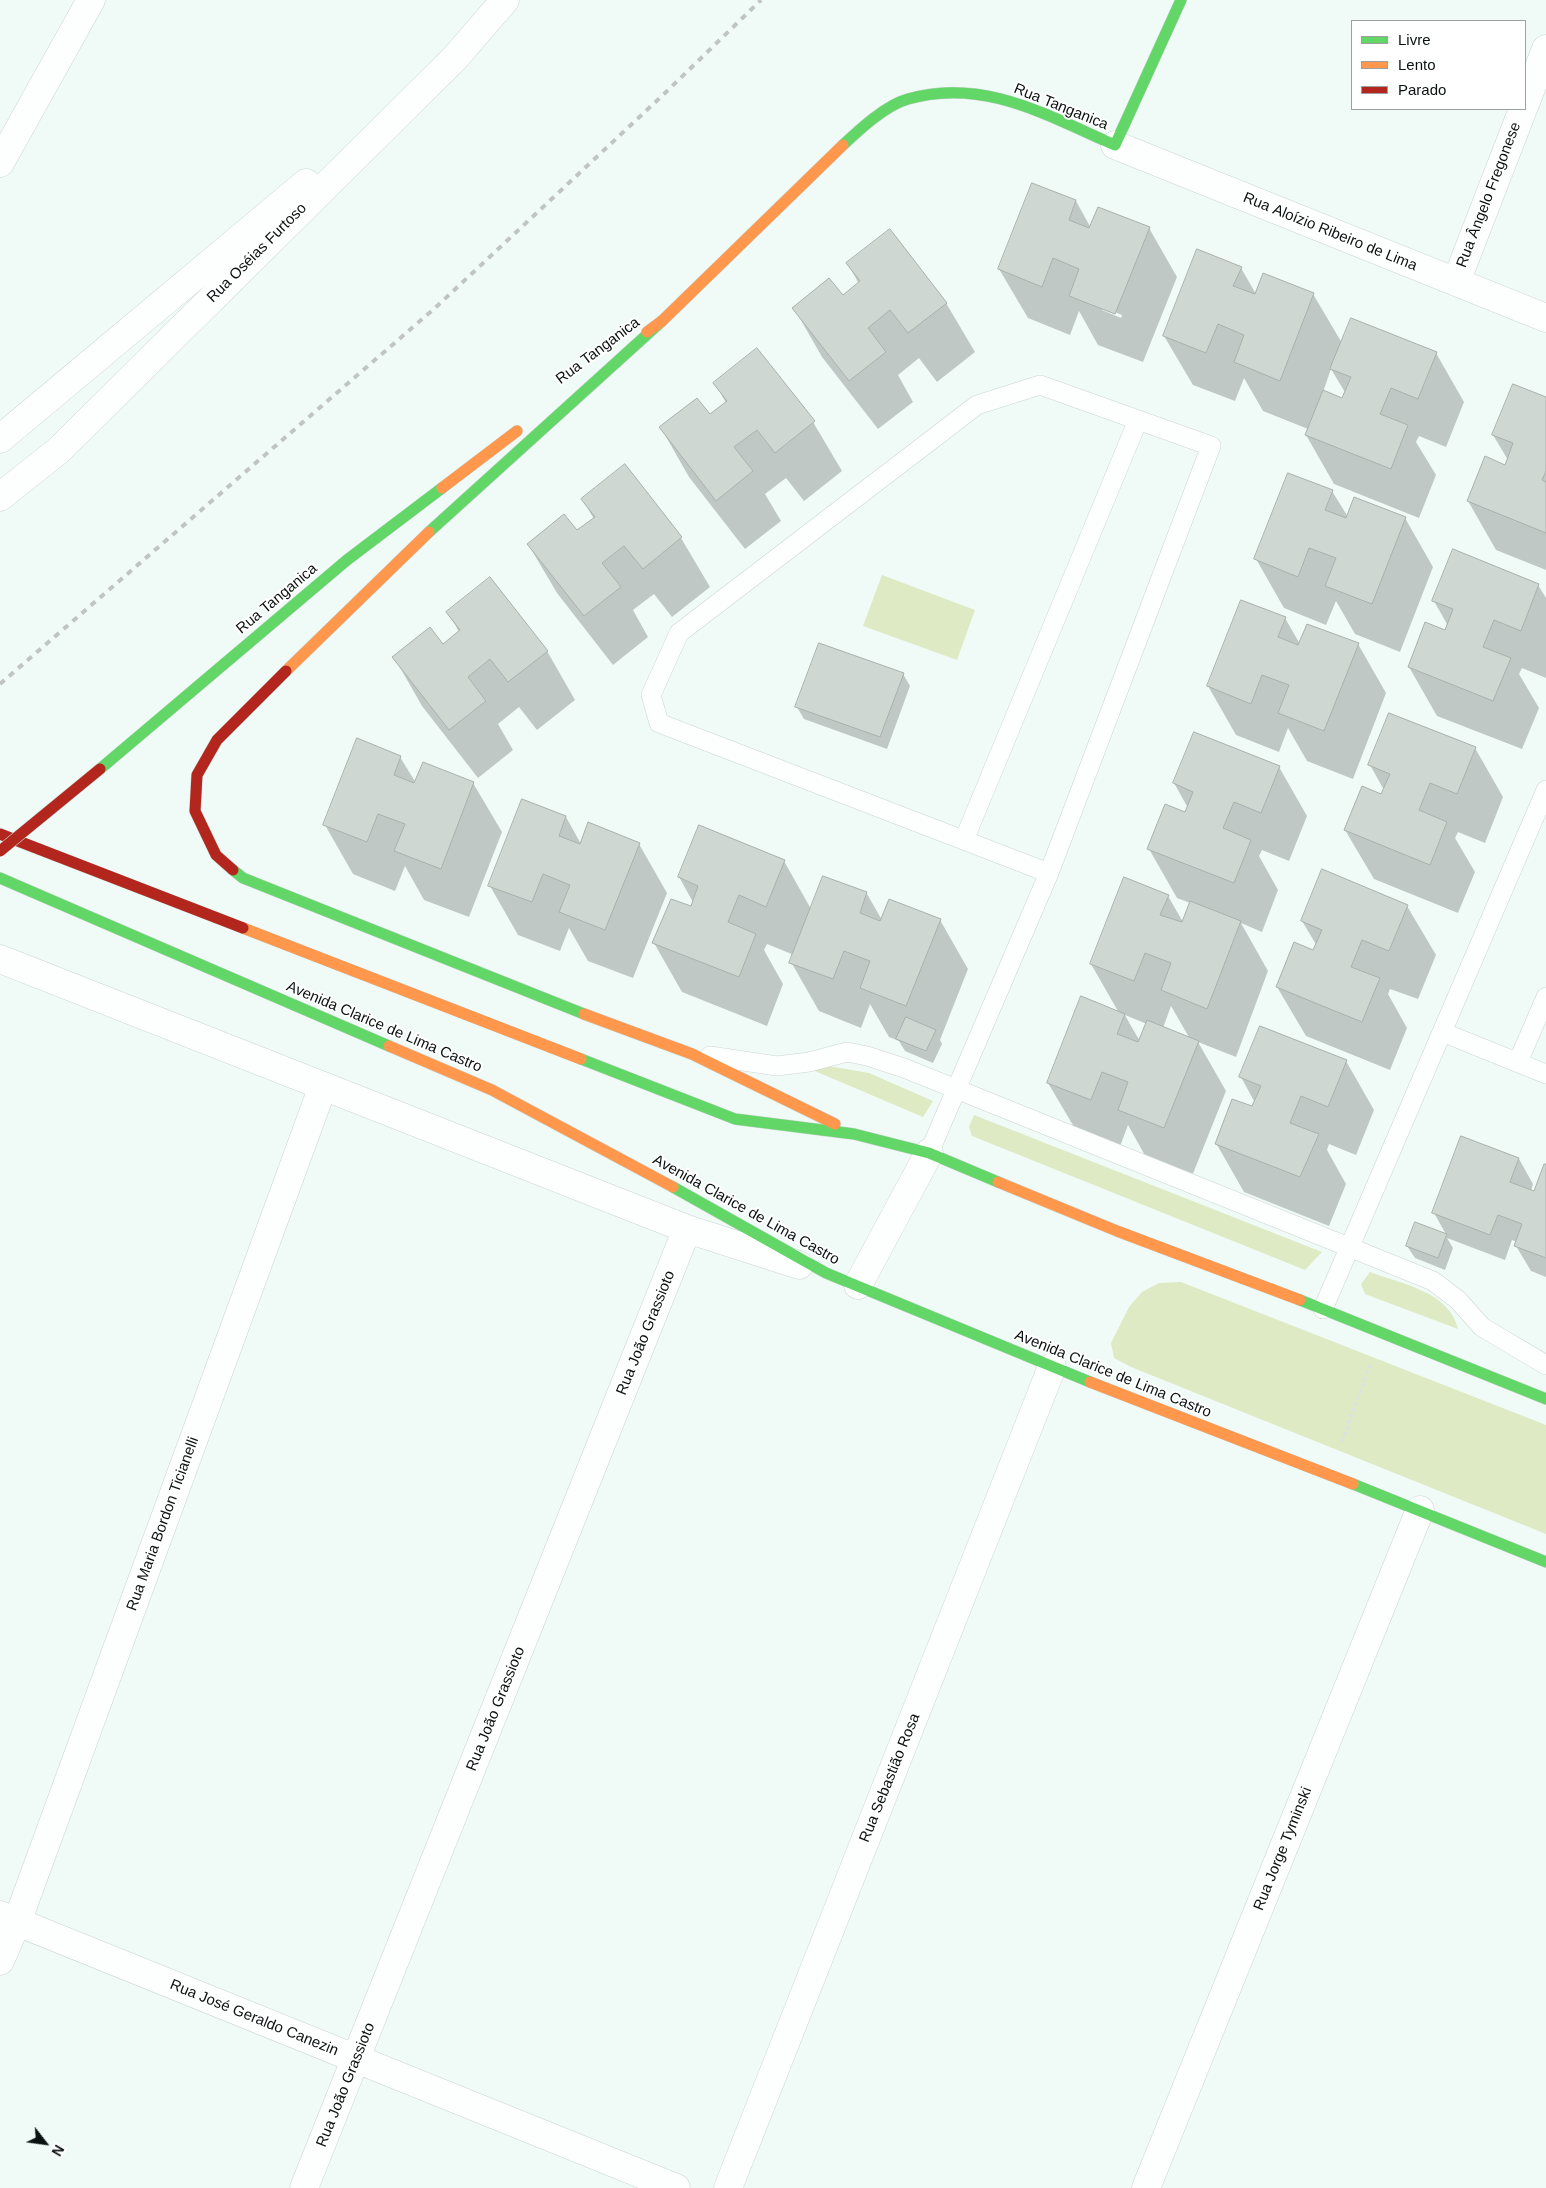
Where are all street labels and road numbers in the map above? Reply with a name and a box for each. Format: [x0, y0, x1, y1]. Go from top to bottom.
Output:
street label: Rua Tanganica [1011, 80, 1111, 134]
street label: Rua Ângelo Fregonese [1453, 120, 1525, 270]
street label: Rua Aloízio Ribeiro de Lima [1240, 189, 1420, 275]
street label: Rua Oséias Furtoso [203, 199, 311, 307]
street label: Rua Tanganica [553, 314, 643, 388]
street label: Rua Tanganica [233, 560, 321, 638]
street label: Avenida Clarice de Lima Castro [284, 978, 484, 1076]
street label: Avenida Clarice de Lima Castro [650, 1151, 842, 1269]
street label: Rua João Grassioto [613, 1268, 679, 1398]
street label: Avenida Clarice de Lima Castro [1012, 1326, 1214, 1422]
street label: Rua Maria Bordon Ticianelli [123, 1435, 203, 1613]
street label: Rua João Grassioto [463, 1644, 529, 1774]
street label: Rua Sebastião Rosa [856, 1711, 924, 1845]
street label: Rua Jorge Tyminski [1250, 1785, 1316, 1913]
street label: Rua José Geraldo Canezin [167, 1976, 341, 2060]
street label: Rua João Grassioto [313, 2020, 379, 2150]

